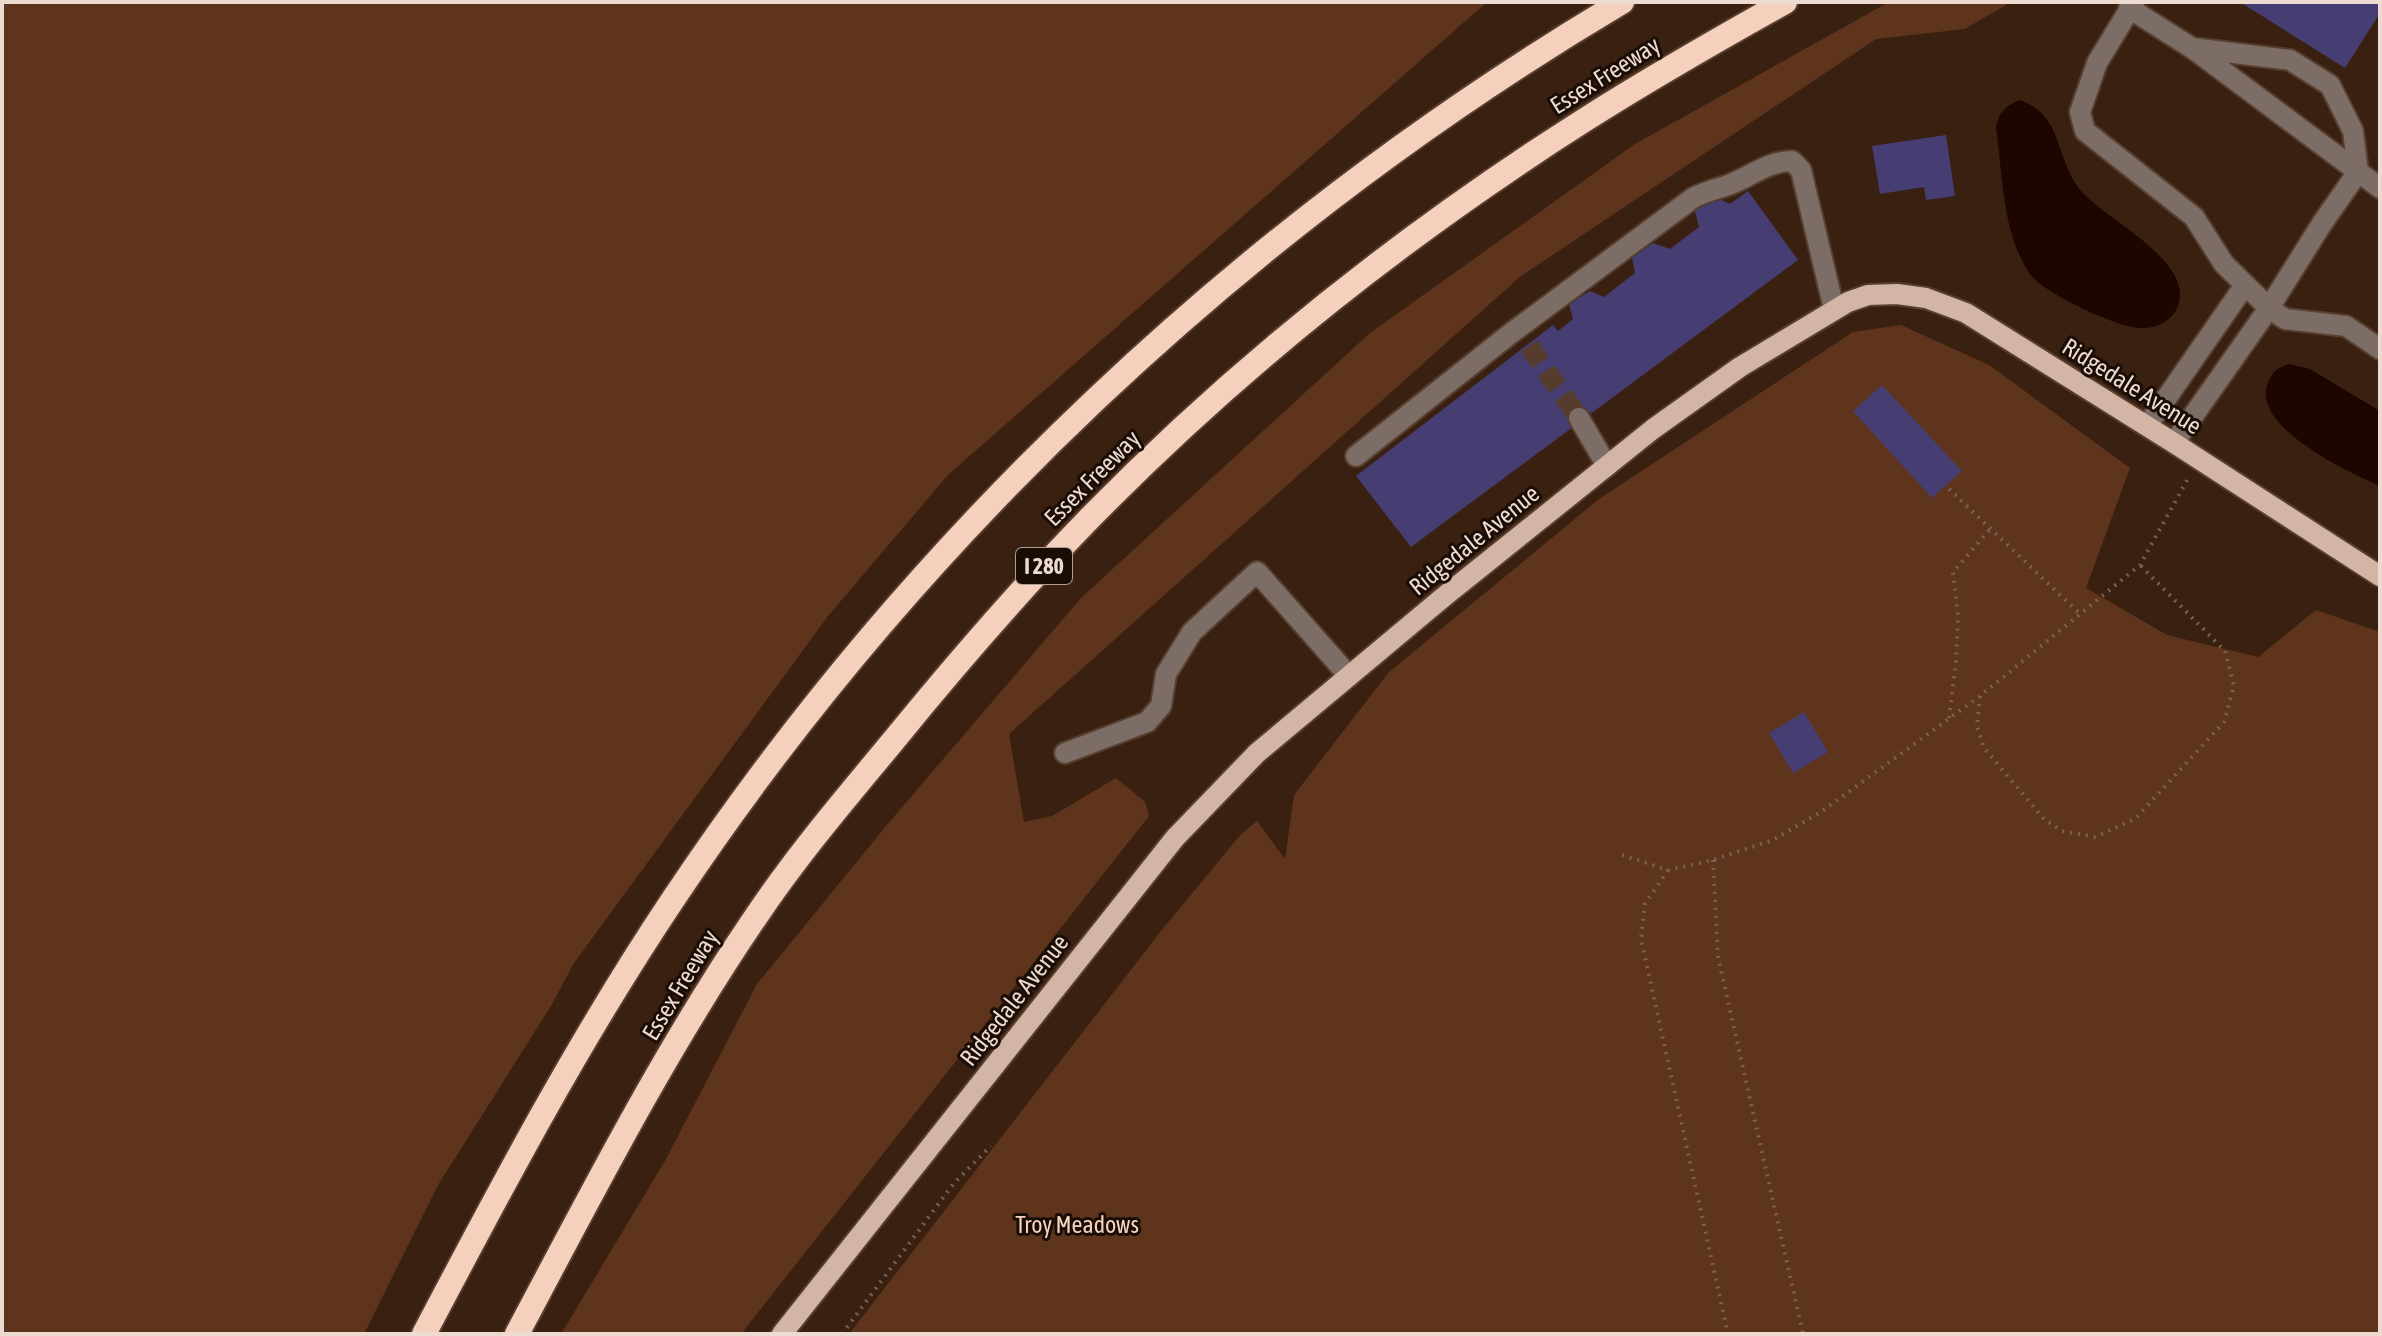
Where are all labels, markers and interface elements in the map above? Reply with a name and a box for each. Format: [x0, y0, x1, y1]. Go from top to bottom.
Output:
street label: Essex Freeway [1545, 31, 1665, 119]
street label: Ridgedale Avenue [2058, 332, 2206, 440]
street label: Essex Freeway [1039, 425, 1145, 531]
street label: Ridgedale Avenue [1404, 480, 1544, 600]
road number: I 280 [1016, 548, 1072, 584]
street label: Essex Freeway [637, 925, 723, 1045]
street label: Ridgedale Avenue [954, 929, 1074, 1071]
park label: Troy Meadows [1015, 1211, 1139, 1238]

